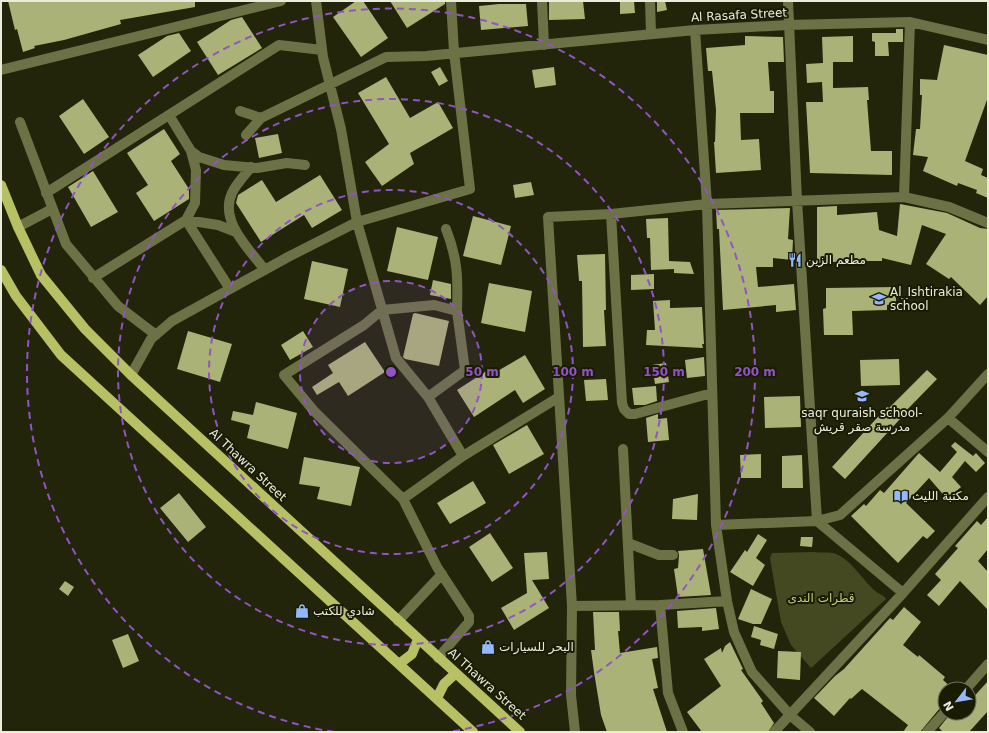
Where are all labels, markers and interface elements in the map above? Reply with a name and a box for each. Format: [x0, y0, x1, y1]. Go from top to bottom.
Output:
street label: Al Rasafa Street [691, 5, 788, 25]
restaurant icon: مطعم الزين [787, 252, 803, 268]
place label: مطعم الزين [806, 253, 866, 268]
place label: Al_Ishtirakia school [890, 285, 963, 313]
school or university icon: Al_Ishtirakia school [871, 291, 887, 307]
centre of rings [384, 365, 398, 379]
text: 50 m [465, 365, 499, 379]
text: 100 m [552, 365, 594, 379]
text: 150 m [643, 365, 685, 379]
text: 200 m [734, 365, 776, 379]
school or university icon: saqr quraish school- مدرسة صقر قريش [854, 388, 870, 404]
place label: saqr quraish school- مدرسة صقر قريش [801, 406, 923, 435]
street label: Al Thawra Street [207, 426, 290, 504]
library icon: مكتبة الليث [893, 488, 909, 504]
place label: مكتبة الليث [912, 489, 969, 503]
park label: قطرات الندى [788, 591, 854, 606]
shop icon: شادي للكتب [294, 603, 310, 619]
place label: شادي للكتب [313, 604, 375, 618]
shop icon: البحر للسيارات [480, 639, 496, 655]
place label: البحر للسيارات [499, 640, 574, 655]
street label: Al Thawra Street [445, 645, 529, 723]
north arrow [937, 681, 977, 721]
text: N [941, 699, 957, 713]

